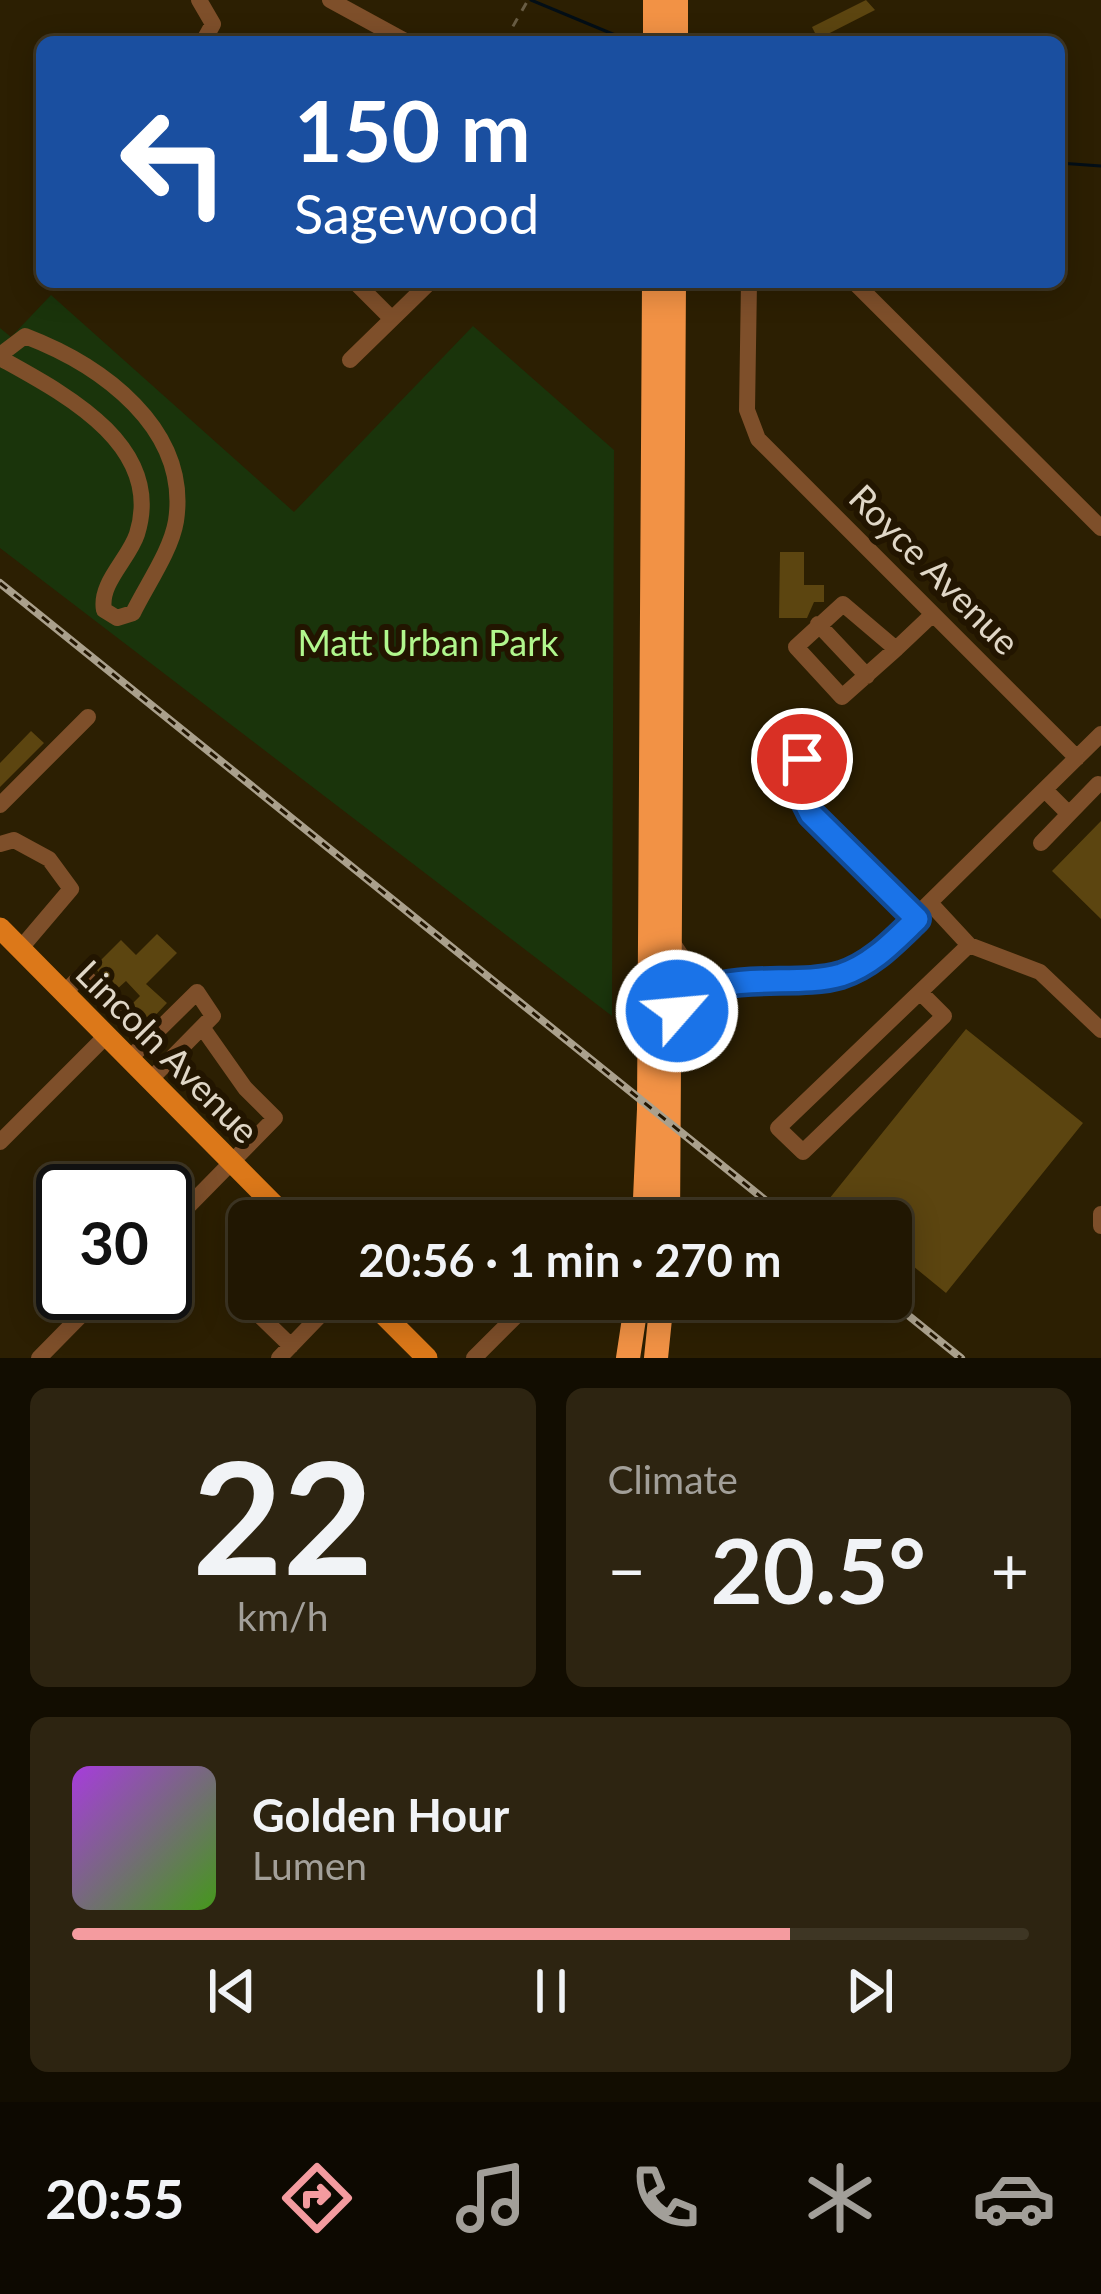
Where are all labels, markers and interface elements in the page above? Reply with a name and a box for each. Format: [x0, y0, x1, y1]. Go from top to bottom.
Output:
text: 150 m [294, 79, 531, 180]
icon: left [96, 84, 252, 240]
text: Sagewood [294, 181, 539, 246]
street label: Royce Avenue [841, 475, 1029, 663]
park label: Matt Urban Park [297, 620, 559, 664]
pin [751, 708, 853, 810]
icon: arrive [769, 726, 835, 792]
position arrow [614, 948, 740, 1074]
street label: Lincoln Avenue [67, 950, 269, 1152]
speed limit sign: 30 [36, 1164, 192, 1320]
text: 20:56 · 1 min · 270 m [359, 1233, 781, 1287]
text: 22 [192, 1421, 373, 1608]
text: Climate [608, 1456, 738, 1502]
text: 20.5° [711, 1515, 926, 1623]
text: − [608, 1530, 646, 1609]
text: + [991, 1530, 1029, 1609]
text: km/h [237, 1593, 328, 1639]
text: Golden Hour [252, 1788, 509, 1842]
text: Lumen [252, 1842, 367, 1888]
icon: previous [199, 1958, 265, 2024]
icon: pause [518, 1958, 584, 2024]
icon: next [837, 1958, 903, 2024]
icon: directions [275, 2156, 359, 2240]
icon: music [449, 2156, 533, 2240]
icon: phone [623, 2156, 707, 2240]
icon: climate [798, 2156, 882, 2240]
icon: car [972, 2156, 1056, 2240]
text: 20:55 [45, 2166, 184, 2231]

